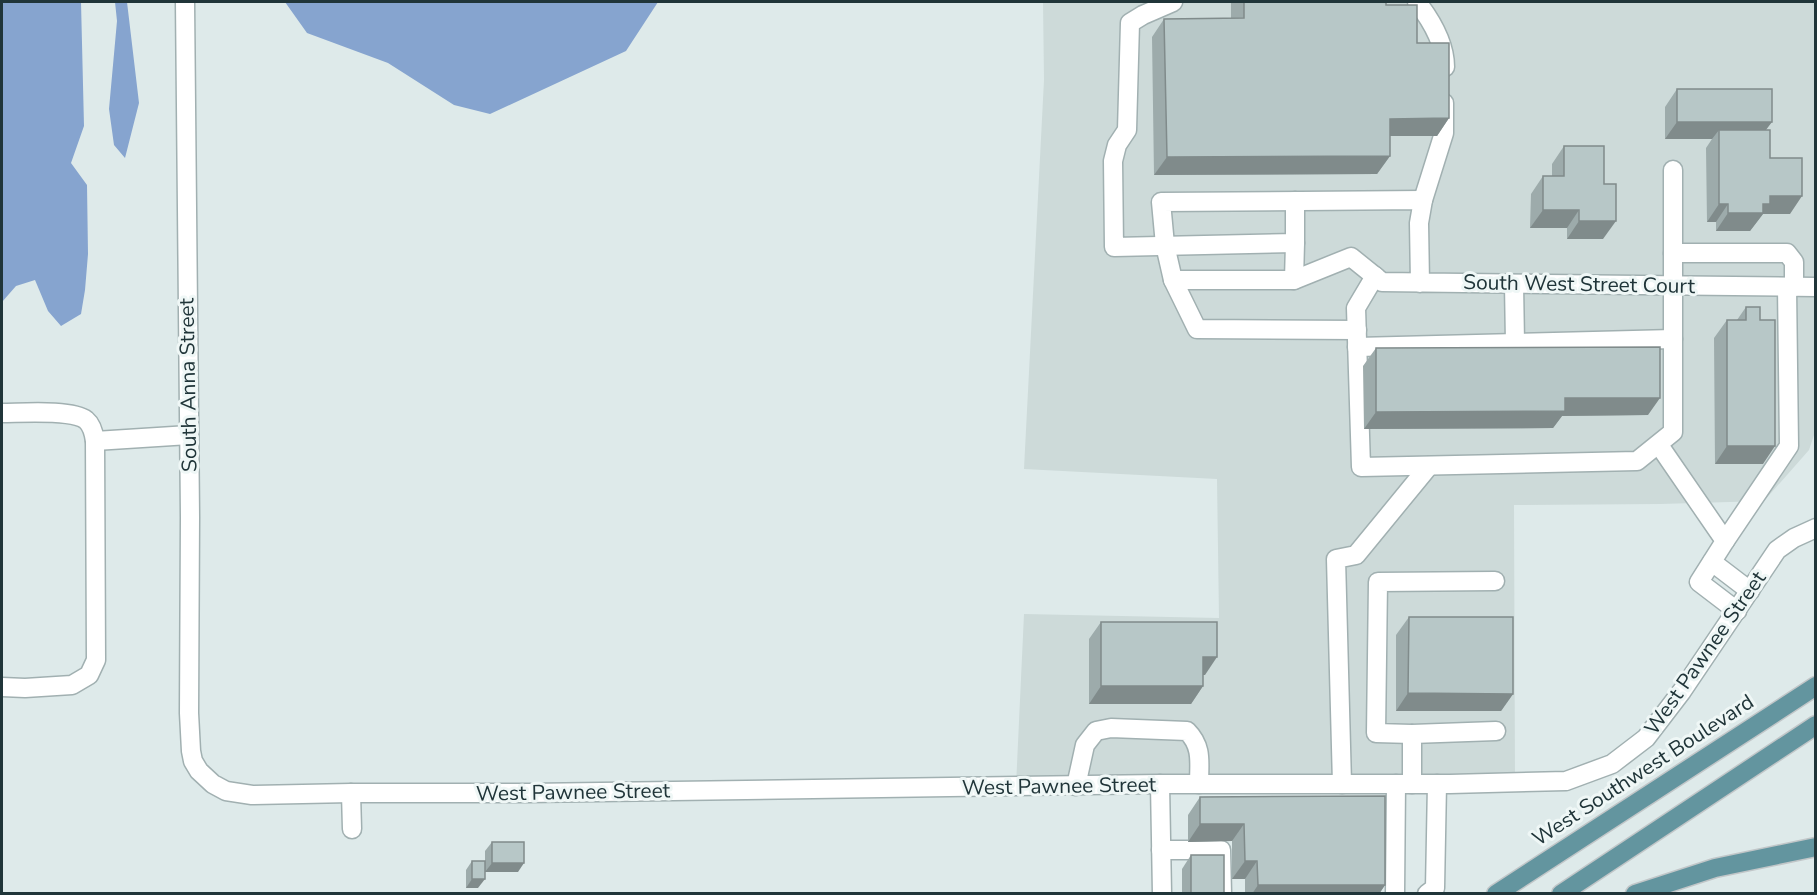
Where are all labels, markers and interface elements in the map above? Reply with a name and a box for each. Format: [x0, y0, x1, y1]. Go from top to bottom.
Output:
street label: South West Street Court [1463, 268, 1696, 300]
street label: South Anna Street [172, 297, 204, 472]
street label: West Pawnee Street [1638, 565, 1773, 741]
street label: West Southwest Boulevard [1527, 688, 1759, 852]
street label: West Pawnee Street [962, 770, 1157, 802]
street label: West Pawnee Street [476, 776, 671, 808]

